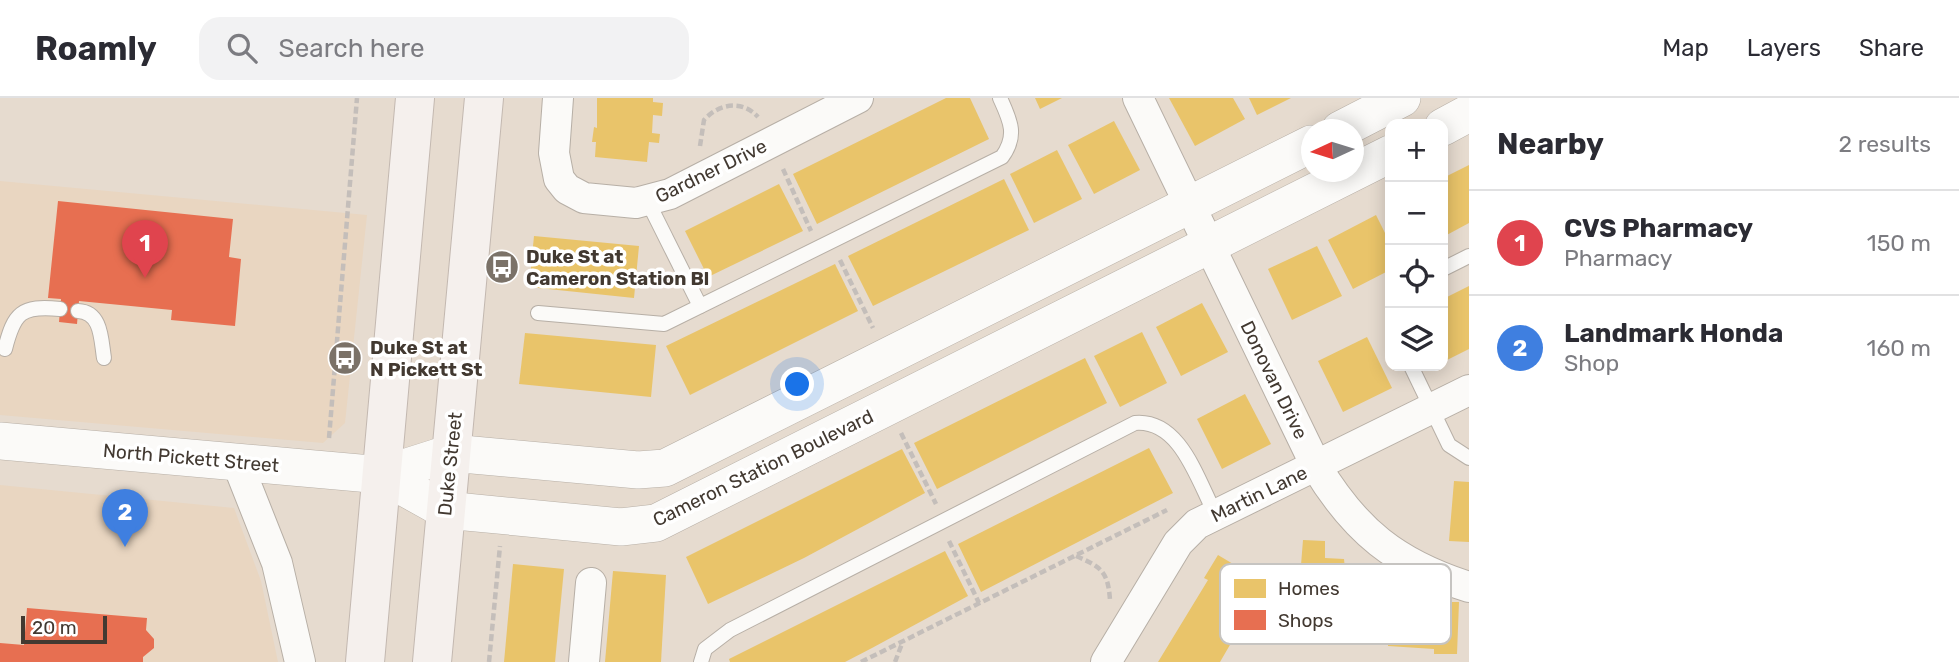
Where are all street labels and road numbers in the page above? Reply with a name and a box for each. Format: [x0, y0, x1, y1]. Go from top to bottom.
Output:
street label: Gardner Drive [652, 134, 770, 208]
street label: Donovan Drive [1235, 317, 1313, 443]
street label: Cameron Station Boulevard [649, 405, 877, 531]
street label: Duke Street [433, 410, 467, 517]
street label: North Pickett Street [102, 439, 281, 477]
street label: Martin Lane [1207, 461, 1311, 527]

